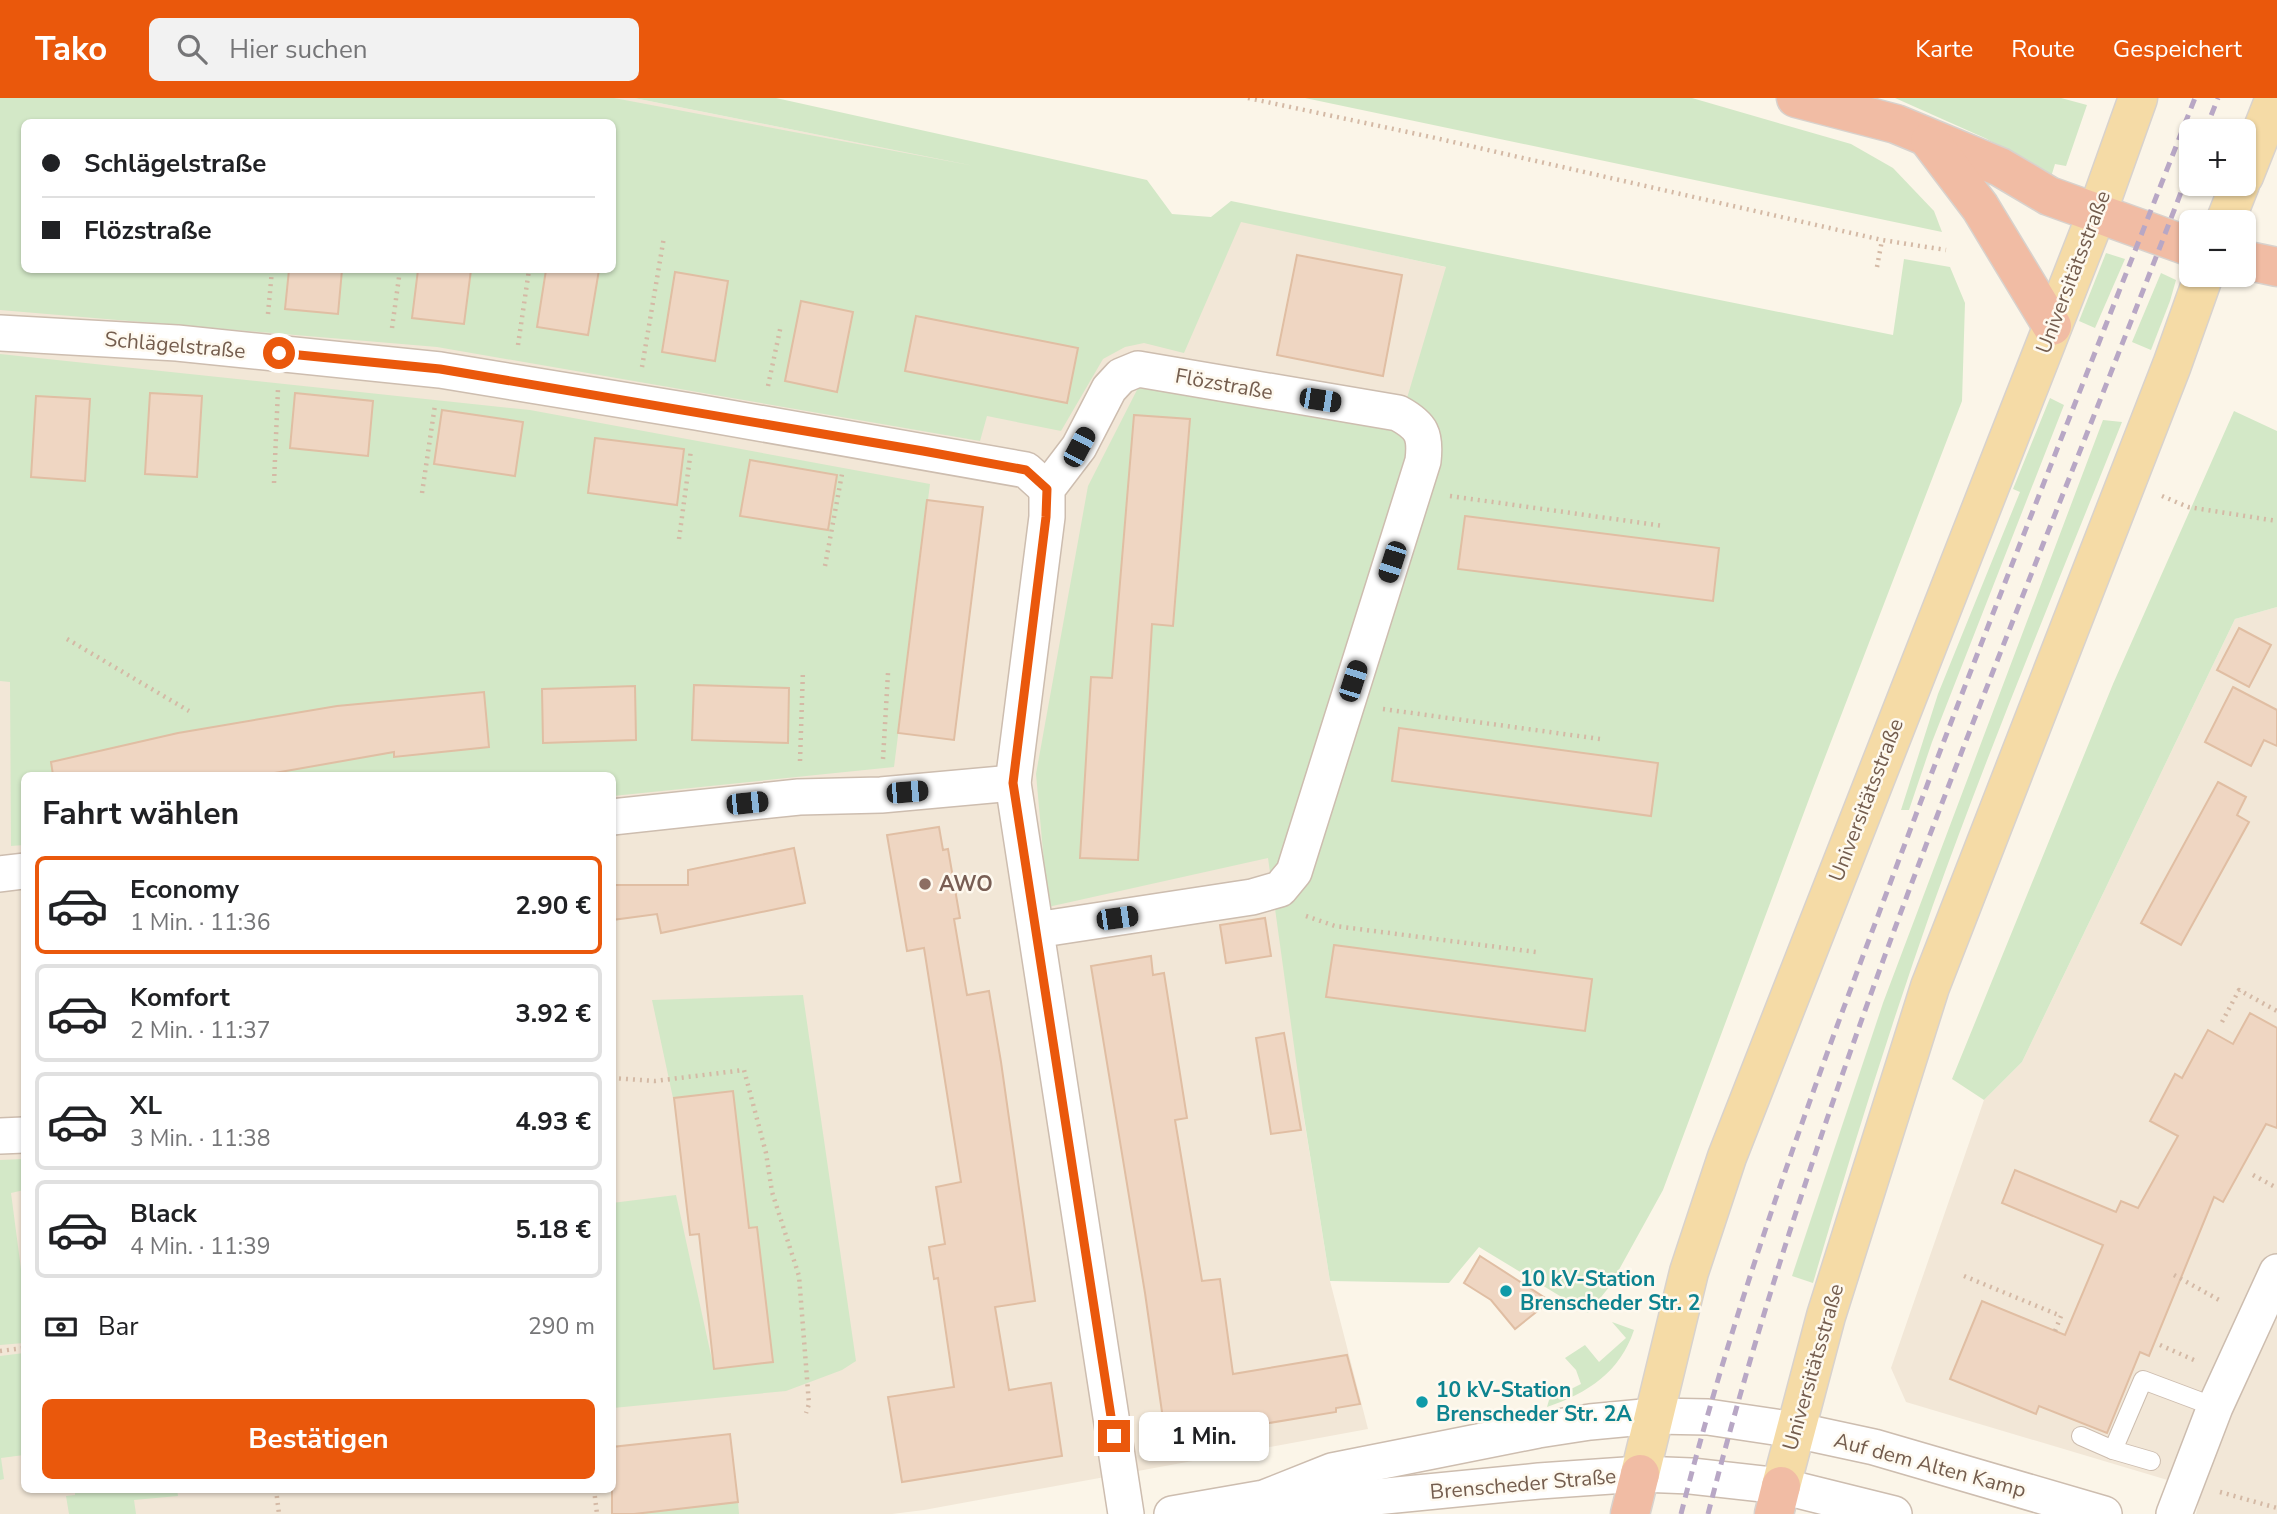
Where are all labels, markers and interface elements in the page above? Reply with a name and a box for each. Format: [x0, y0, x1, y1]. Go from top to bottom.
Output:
search box [149, 18, 639, 81]
text: Tako [35, 27, 107, 72]
icon: search [173, 30, 211, 68]
text: Hier suchen [229, 32, 367, 67]
text: Karte [1915, 33, 1973, 65]
text: Route [2011, 33, 2075, 65]
text: Gespeichert [2113, 33, 2242, 65]
map controls [2179, 119, 2256, 287]
button: + [2179, 119, 2256, 196]
text: Schlägelstraße [84, 146, 266, 181]
street label: Universitätsstraße [2029, 187, 2117, 357]
button: − [2179, 210, 2256, 287]
text: Flözstraße [84, 213, 212, 248]
street label: Schlägelstraße [103, 325, 247, 365]
route start [263, 337, 295, 369]
street label: Flözstraße [1173, 362, 1275, 406]
car [1298, 386, 1343, 414]
car [1060, 424, 1099, 470]
car [1376, 539, 1409, 585]
car [1337, 658, 1370, 704]
street label: Universitätsstraße [1822, 715, 1910, 885]
car [886, 780, 929, 804]
car [726, 790, 769, 816]
text: Fahrt wählen [42, 792, 239, 835]
place label: AWO [939, 870, 993, 898]
text: Economy [130, 872, 239, 907]
icon: car [46, 874, 109, 937]
marker: AWO [917, 876, 933, 892]
text: 2.90 € [515, 888, 591, 923]
car [1095, 905, 1140, 931]
text: 1 Min. · 11:36 [130, 907, 271, 938]
text: Komfort [130, 980, 230, 1015]
icon: car [46, 982, 109, 1045]
text: 3.92 € [515, 996, 591, 1031]
text: 2 Min. · 11:37 [130, 1015, 271, 1046]
text: XL [130, 1088, 162, 1123]
icon: car [46, 1090, 109, 1153]
text: 4.93 € [515, 1104, 591, 1139]
text: 3 Min. · 11:38 [130, 1123, 271, 1154]
text: Black [130, 1196, 197, 1231]
icon: car [46, 1198, 109, 1261]
text: 5.18 € [515, 1212, 591, 1247]
text: 4 Min. · 11:39 [130, 1231, 271, 1262]
place label: 10 kV-Station Brenscheder Str. 2 [1520, 1265, 1700, 1317]
street label: Universitätsstraße [1776, 1280, 1850, 1454]
marker: 10 kV-Station Brenscheder Str. 2 [1498, 1283, 1514, 1299]
icon: cash [42, 1308, 80, 1346]
text: Bar [98, 1309, 139, 1344]
text: 290 m [528, 1311, 595, 1342]
place label: 10 kV-Station Brenscheder Str. 2A [1436, 1376, 1632, 1428]
marker: 10 kV-Station Brenscheder Str. 2A [1414, 1394, 1430, 1410]
button: Bestätigen [42, 1399, 595, 1479]
callout: 1 Min. [1138, 1412, 1268, 1460]
route end [1098, 1420, 1130, 1452]
text: 1 Min. [1172, 1421, 1237, 1452]
street label: Auf dem Alten Kamp [1831, 1426, 2029, 1504]
street label: Brenscheder Straße [1429, 1462, 1617, 1506]

